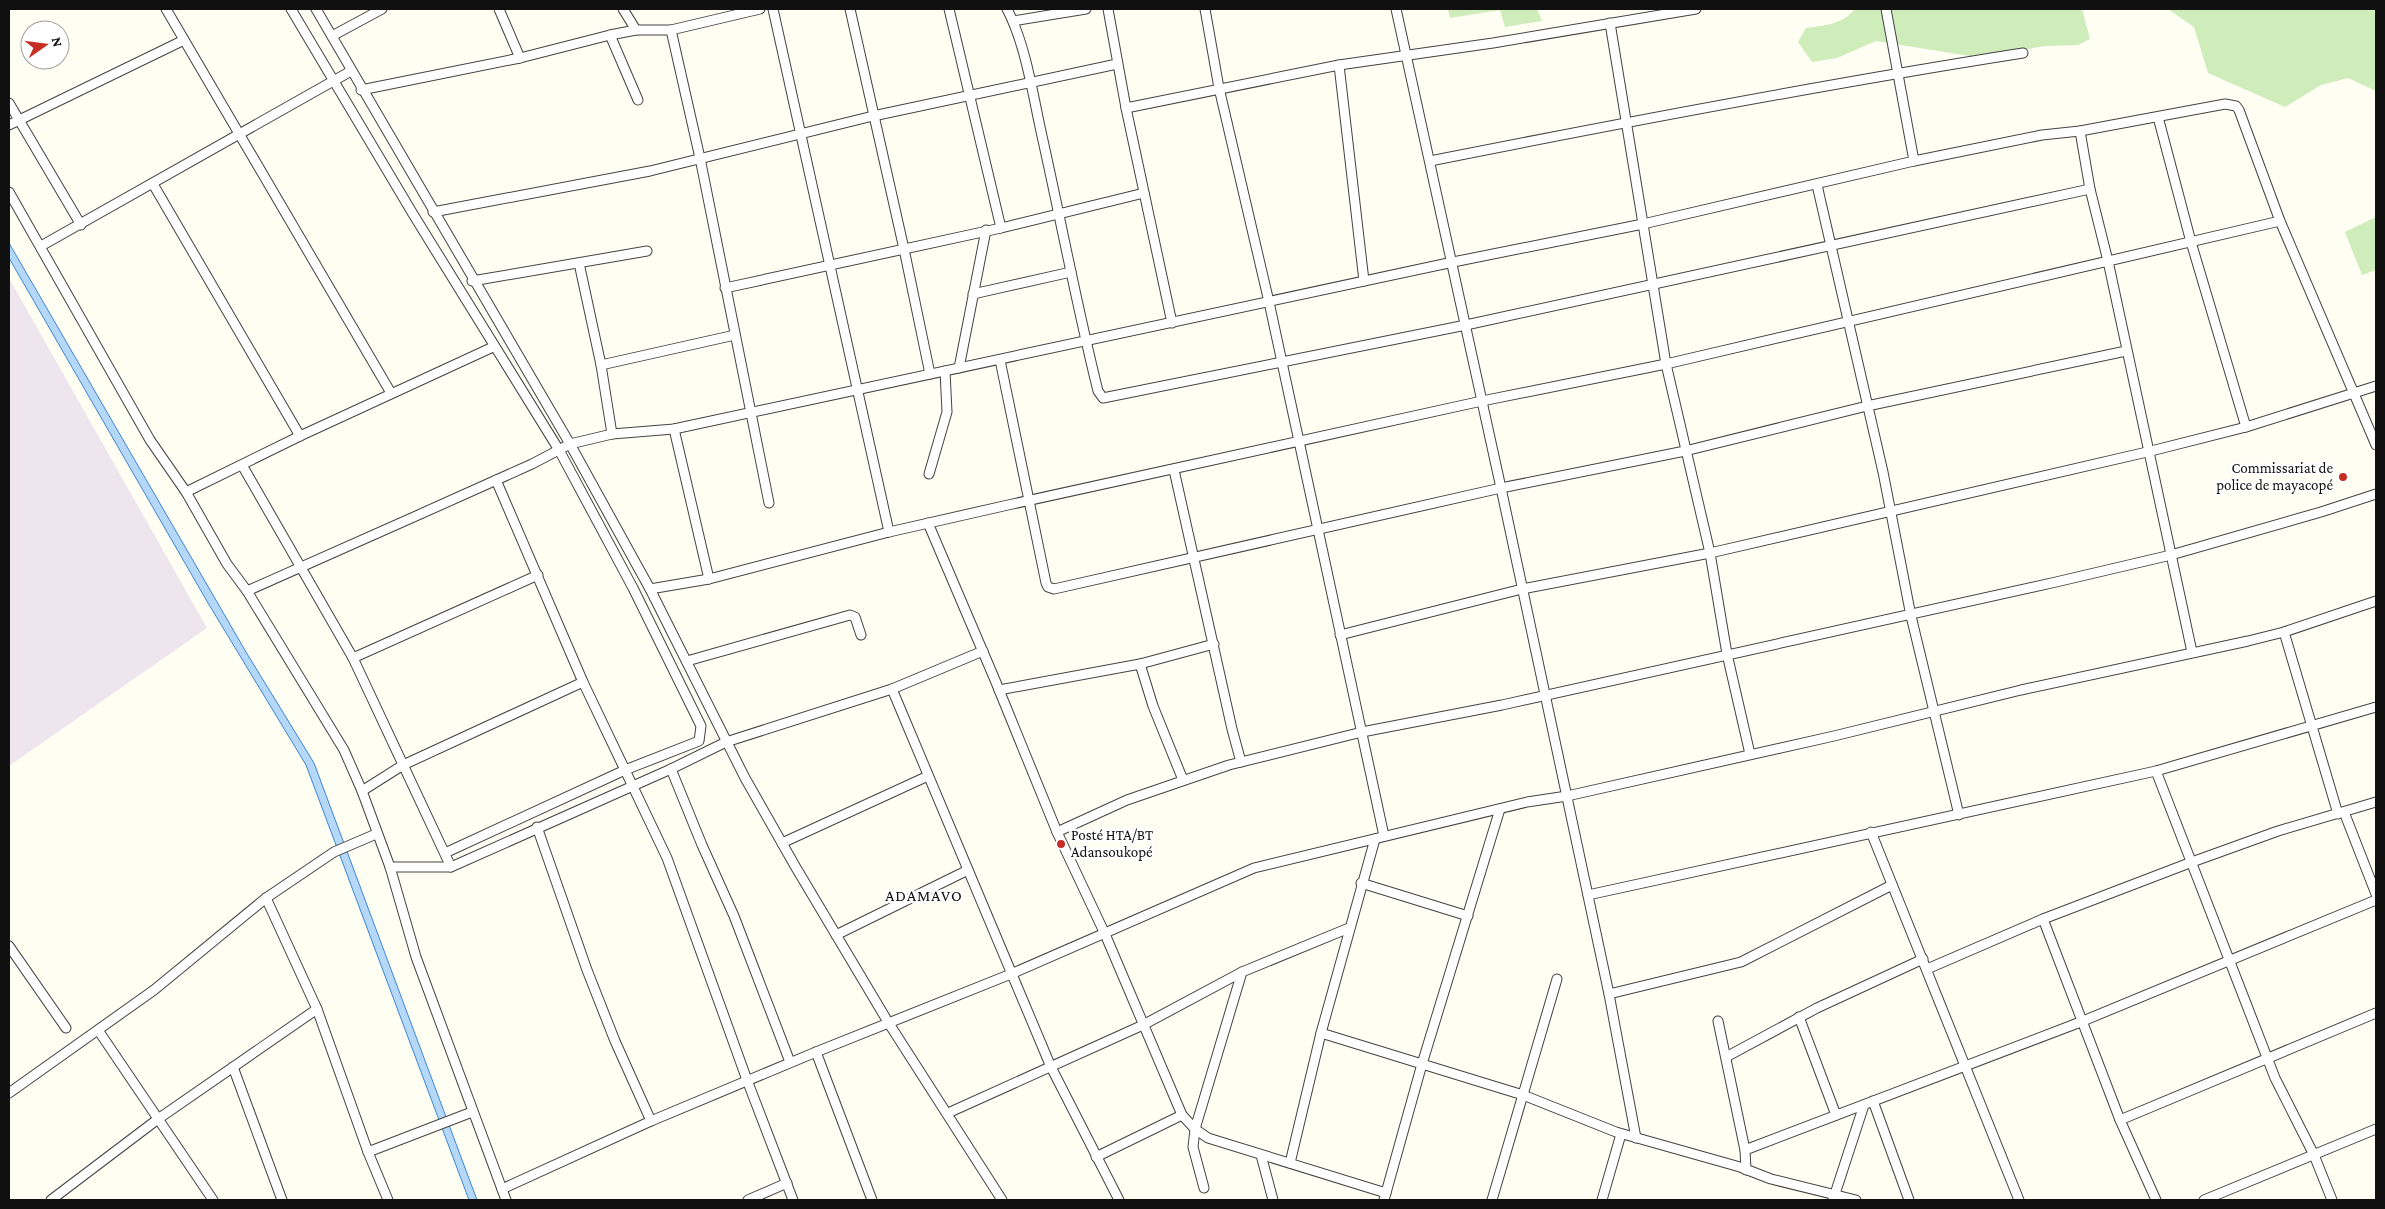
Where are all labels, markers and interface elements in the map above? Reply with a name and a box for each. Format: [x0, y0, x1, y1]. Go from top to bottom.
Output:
north arrow [20, 20, 70, 70]
text: N [49, 35, 67, 49]
place label: Commissariat de police de mayacopé [2216, 460, 2333, 494]
marker: Commissariat de police de mayacopé [2337, 471, 2349, 483]
place label: Posté HTA/BT Adansoukopé [1071, 827, 1153, 861]
marker: Posté HTA/BT Adansoukopé [1055, 838, 1067, 850]
district label: ADAMAVO [885, 887, 963, 904]

